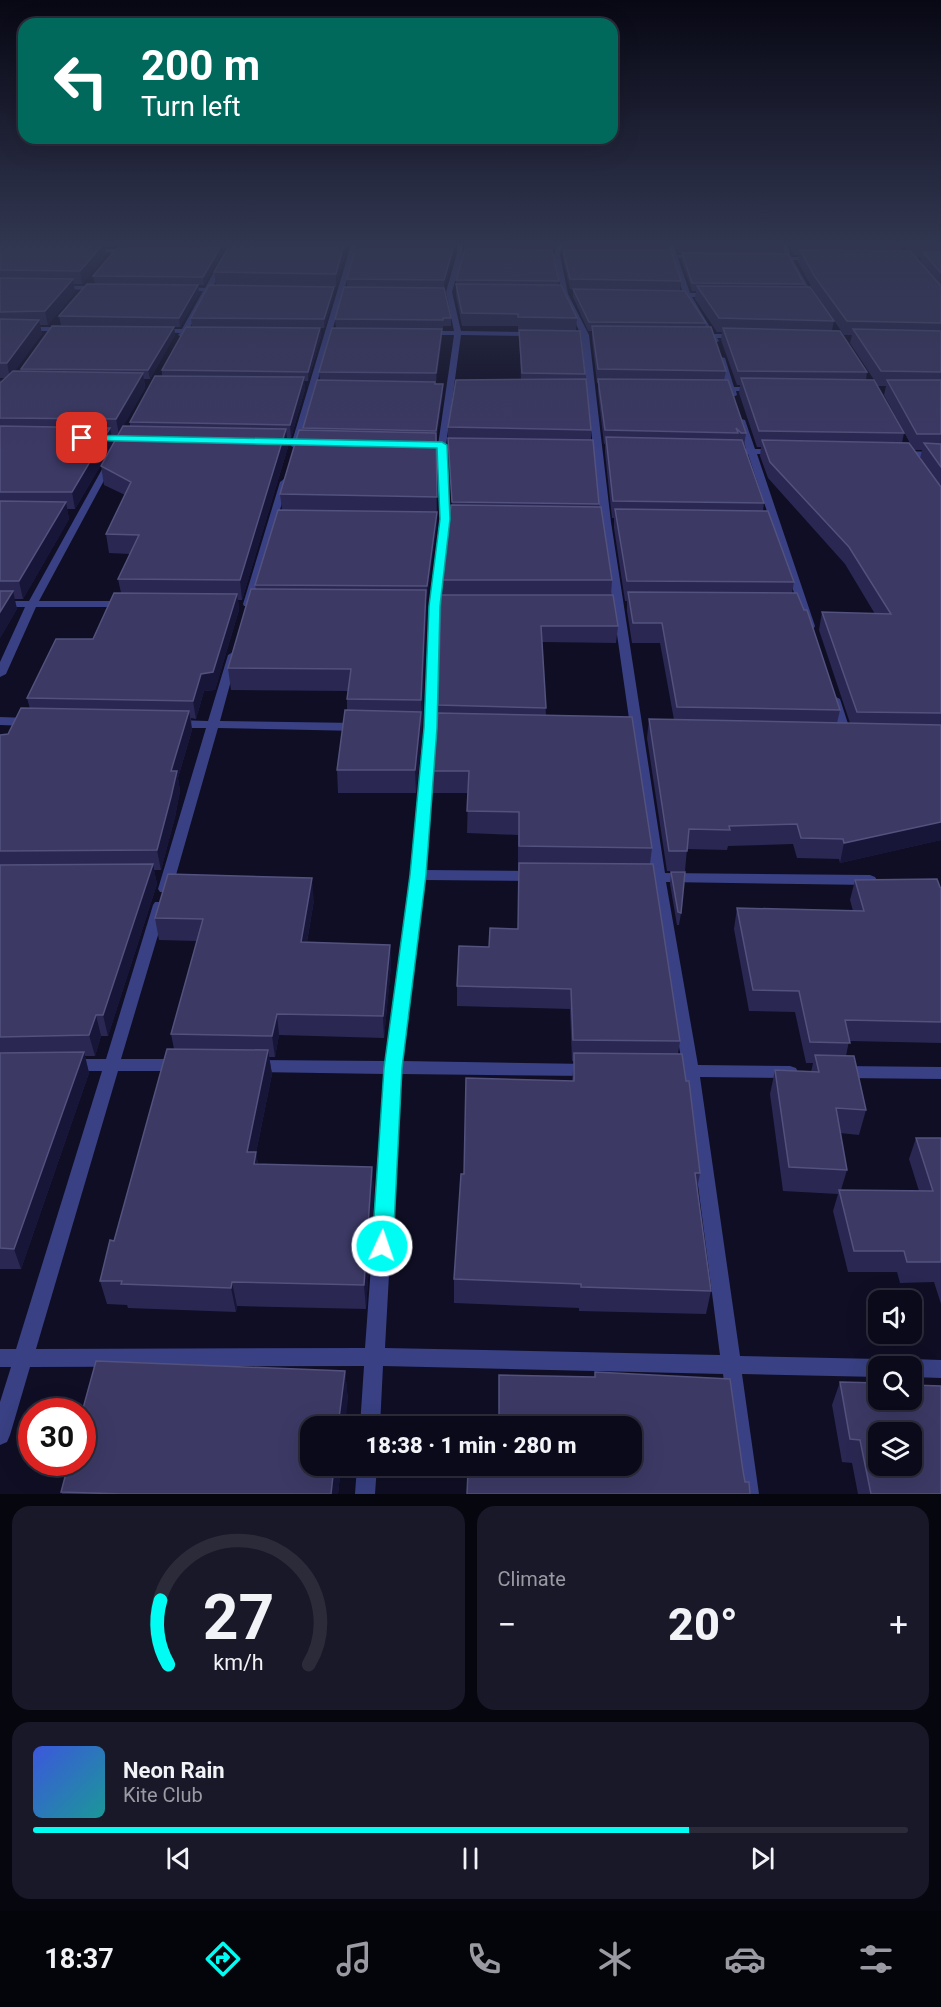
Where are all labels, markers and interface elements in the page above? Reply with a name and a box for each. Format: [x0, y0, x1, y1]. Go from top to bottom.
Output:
text: 200 m [141, 41, 260, 90]
icon: left [42, 42, 120, 120]
text: Turn left [141, 91, 241, 123]
pin [56, 412, 107, 463]
icon: arrive [65, 421, 98, 454]
position arrow [350, 1214, 414, 1278]
map controls [868, 1290, 922, 1476]
button: sound [868, 1290, 922, 1344]
button: search [868, 1356, 922, 1410]
speed limit sign: 30 [18, 1398, 96, 1476]
button: layers [868, 1422, 922, 1476]
text: 18:38 · 1 min · 280 m [366, 1433, 576, 1458]
text: Climate [498, 1567, 566, 1591]
text: 27 [202, 1581, 274, 1654]
text: 20° [668, 1598, 738, 1651]
text: − [498, 1605, 516, 1644]
text: + [889, 1605, 908, 1644]
text: km/h [213, 1650, 263, 1675]
text: Neon Rain [123, 1758, 225, 1783]
text: Kite Club [123, 1783, 203, 1807]
icon: previous [162, 1842, 195, 1875]
icon: pause [454, 1842, 487, 1875]
icon: next [746, 1842, 779, 1875]
icon: directions [202, 1938, 244, 1980]
icon: music [333, 1938, 375, 1980]
icon: phone [463, 1938, 505, 1980]
icon: climate [594, 1938, 636, 1980]
icon: car [724, 1938, 766, 1980]
icon: filters [855, 1938, 897, 1980]
text: 18:37 [44, 1943, 114, 1975]

